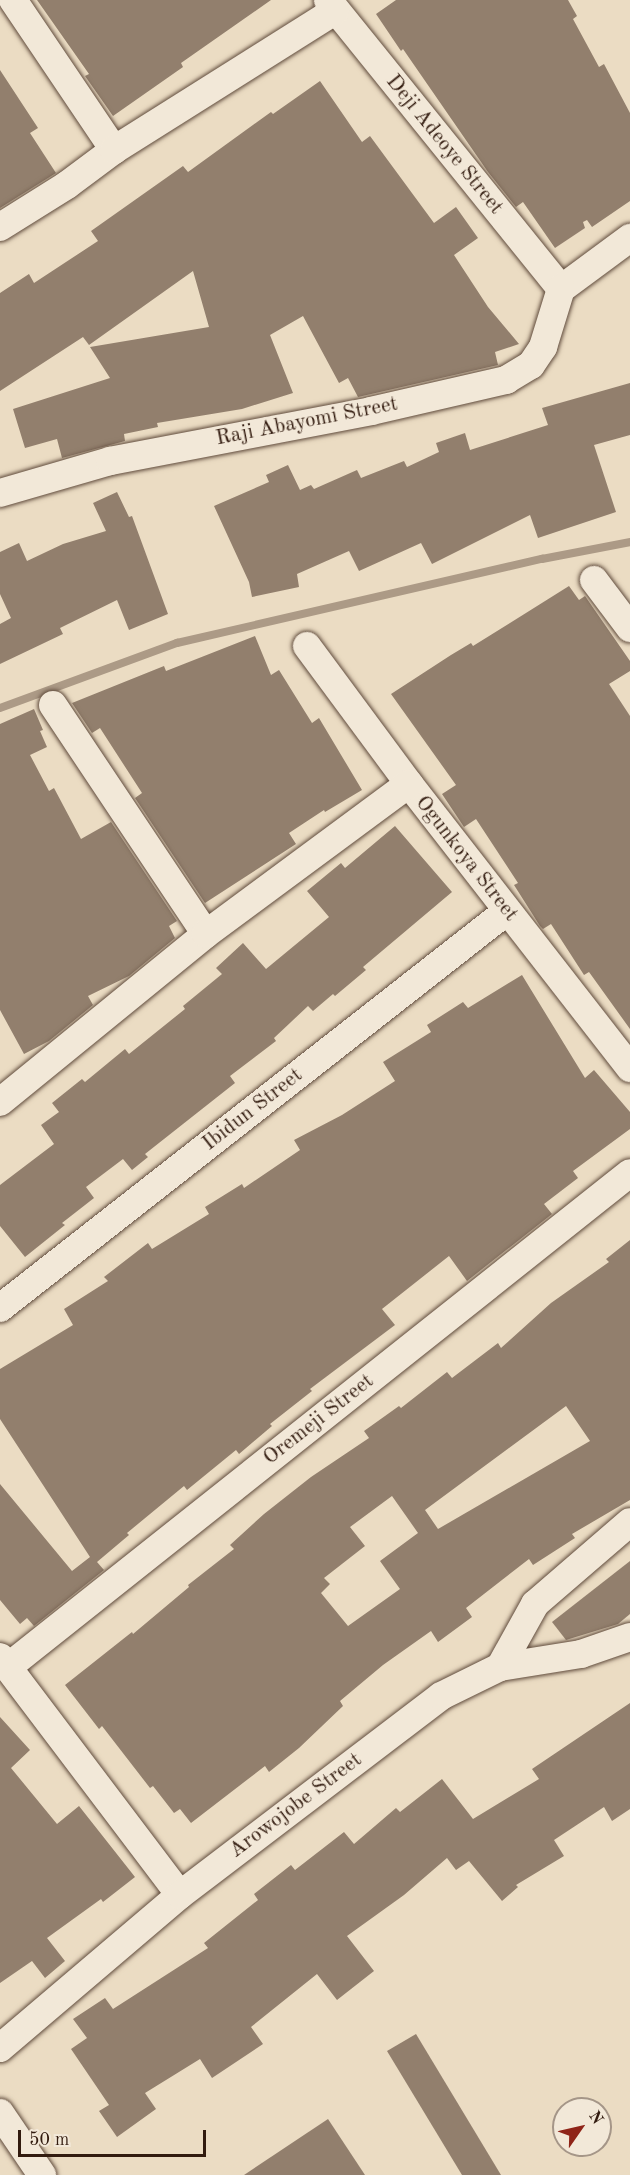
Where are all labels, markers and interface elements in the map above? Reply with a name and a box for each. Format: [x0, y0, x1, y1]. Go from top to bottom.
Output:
street label: Deji Adeoye Street [380, 70, 508, 220]
street label: Raji Abayomi Street [214, 392, 400, 452]
street label: Ogunkoya Street [409, 791, 523, 927]
street label: Ibidun Street [198, 1063, 308, 1157]
street label: Oremeji Street [259, 1369, 379, 1471]
street label: Arowojobe Street [225, 1748, 367, 1864]
north arrow [552, 2097, 612, 2157]
text: N [585, 2109, 605, 2128]
scale bar [21, 2118, 208, 2156]
text: 50 m [29, 2131, 69, 2149]

